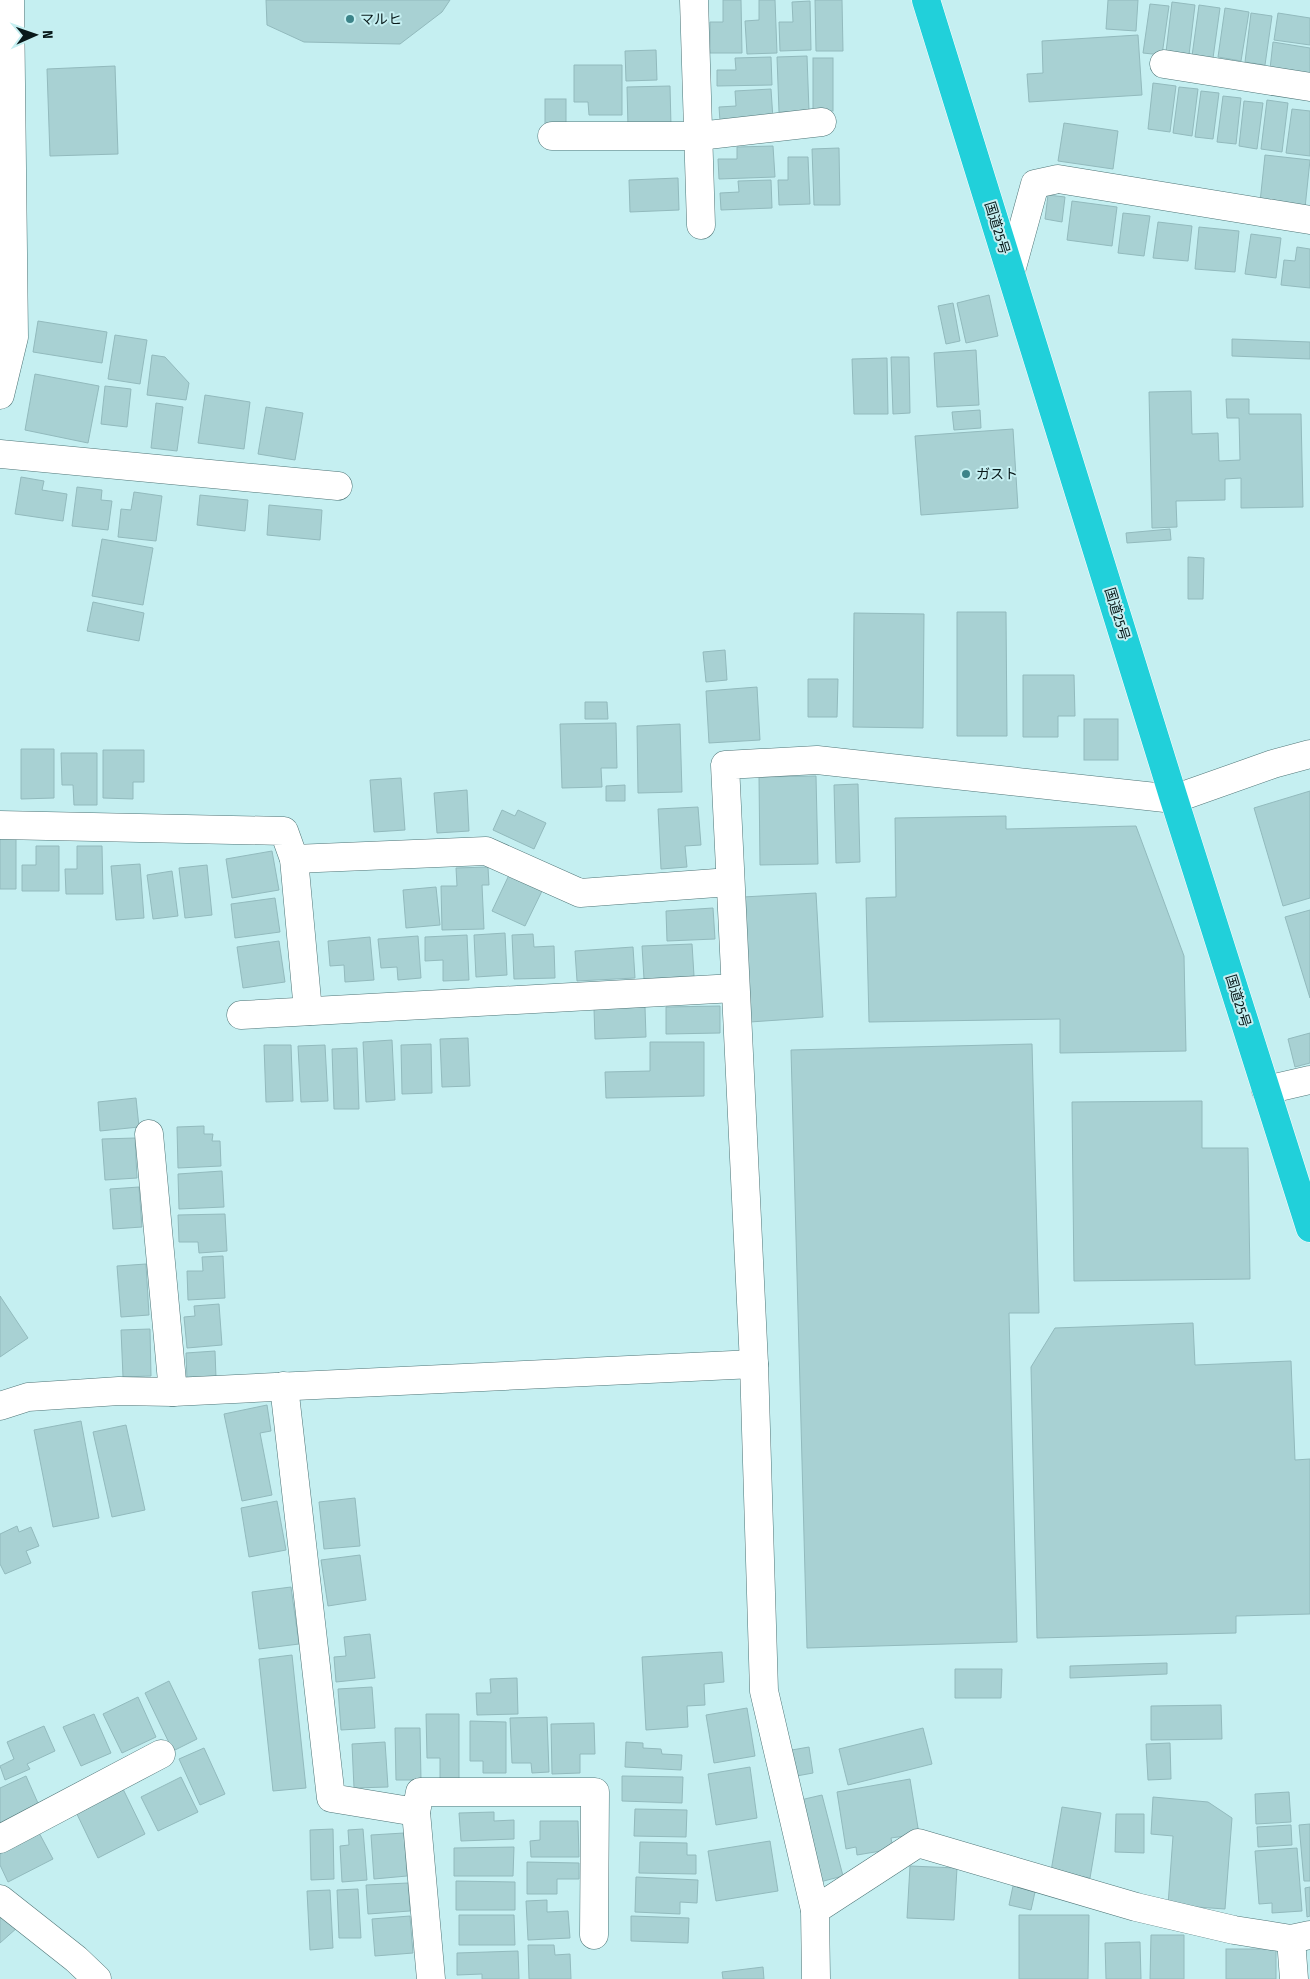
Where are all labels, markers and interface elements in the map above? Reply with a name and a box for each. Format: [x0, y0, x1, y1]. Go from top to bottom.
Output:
north arrow [10, 10, 60, 60]
place label: マルヒ [360, 11, 402, 28]
marker: マルヒ [344, 13, 356, 25]
text: N [39, 30, 56, 39]
street label: 国道25号 [981, 199, 1013, 257]
place label: ガスト [976, 466, 1018, 483]
marker: ガスト [960, 468, 972, 480]
street label: 国道25号 [1101, 585, 1133, 643]
street label: 国道25号 [1222, 972, 1254, 1030]

